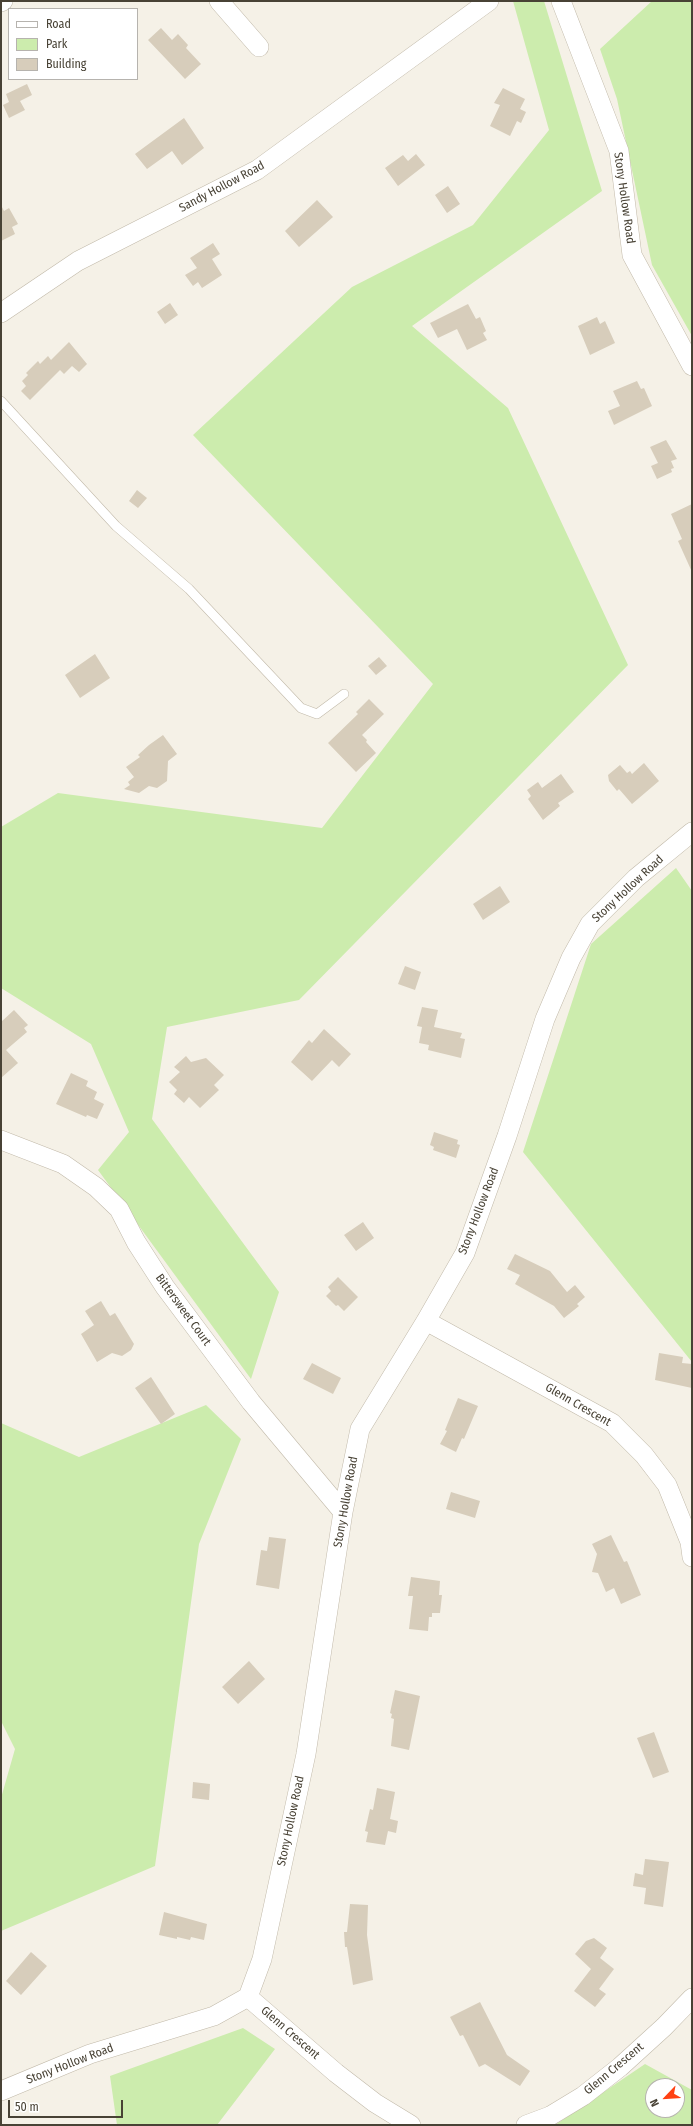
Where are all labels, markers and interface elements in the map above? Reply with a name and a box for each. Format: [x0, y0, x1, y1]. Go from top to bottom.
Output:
legend [8, 8, 138, 80]
text: Road [46, 17, 71, 31]
text: Park [46, 37, 67, 51]
text: Building [46, 57, 86, 71]
street label: Stony Hollow Road [610, 151, 638, 245]
street label: Sandy Hollow Road [177, 158, 267, 216]
street label: Stony Hollow Road [589, 852, 667, 926]
street label: Stony Hollow Road [456, 1165, 502, 1257]
street label: Bittersweet Court [152, 1271, 214, 1349]
street label: Glenn Crescent [543, 1380, 613, 1430]
street label: Stony Hollow Road [331, 1455, 361, 1549]
street label: Stony Hollow Road [274, 1774, 308, 1868]
street label: Glenn Crescent [258, 2004, 322, 2062]
street label: Glenn Crescent [581, 2040, 647, 2098]
street label: Stony Hollow Road [24, 2041, 116, 2087]
north arrow [645, 2078, 685, 2118]
scale bar [10, 2092, 125, 2118]
text: N [647, 2097, 662, 2109]
text: 50 m [15, 2100, 39, 2114]

